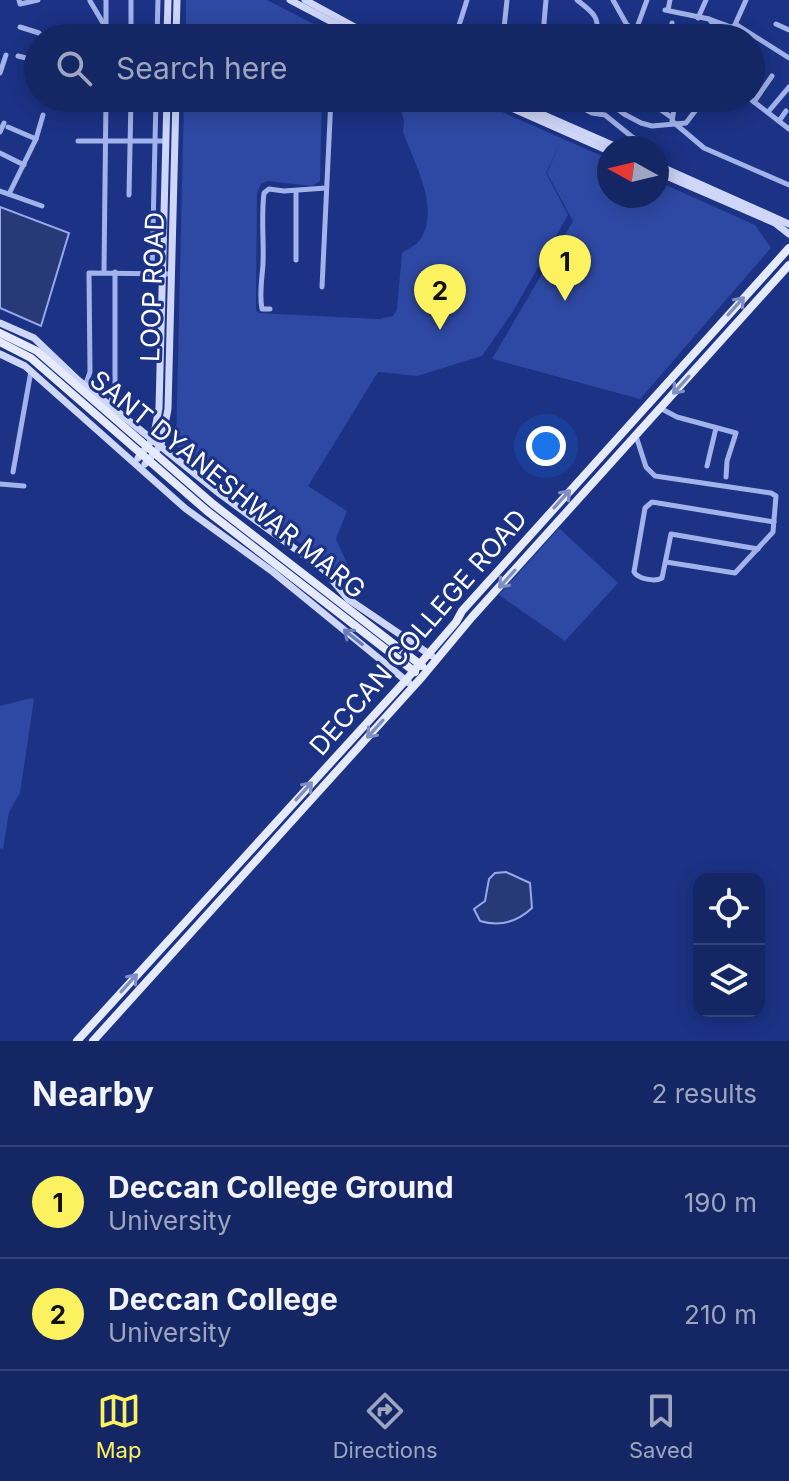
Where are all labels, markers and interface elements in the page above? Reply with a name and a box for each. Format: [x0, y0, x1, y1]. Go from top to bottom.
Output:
search box [24, 24, 765, 112]
icon: search [52, 46, 96, 90]
text: Search here [116, 50, 288, 86]
north arrow [597, 136, 669, 208]
street label: LOOP ROAD [134, 211, 170, 363]
pin: 1 [539, 235, 591, 301]
pin: 2 [414, 264, 466, 330]
one-way arrow [727, 297, 745, 317]
street label: SANT DYANESHWAR MARG [84, 363, 372, 605]
one-way arrow [672, 375, 690, 395]
your location [526, 426, 566, 466]
one-way arrow [553, 490, 571, 510]
street label: DECCAN COLLEGE ROAD [303, 503, 533, 761]
one-way arrow [498, 568, 516, 588]
one-way arrow [343, 628, 364, 646]
one-way arrow [367, 718, 385, 738]
one-way arrow [295, 782, 313, 802]
map controls [693, 873, 765, 1017]
button: locate [693, 873, 765, 945]
button: layers [693, 945, 765, 1017]
one-way arrow [120, 974, 138, 994]
text: Nearby [32, 1073, 154, 1114]
text: 2 results [652, 1078, 757, 1109]
text: Deccan College Ground [108, 1169, 454, 1205]
text: 1 [52, 1187, 64, 1218]
text: 190 m [684, 1187, 757, 1218]
text: University [108, 1205, 232, 1236]
text: Deccan College [108, 1281, 338, 1317]
text: 2 [50, 1299, 66, 1330]
text: 210 m [684, 1299, 757, 1330]
text: University [108, 1317, 232, 1348]
tab: Map [96, 1389, 141, 1463]
tab: Directions [333, 1389, 438, 1463]
tab: Saved [629, 1389, 693, 1463]

